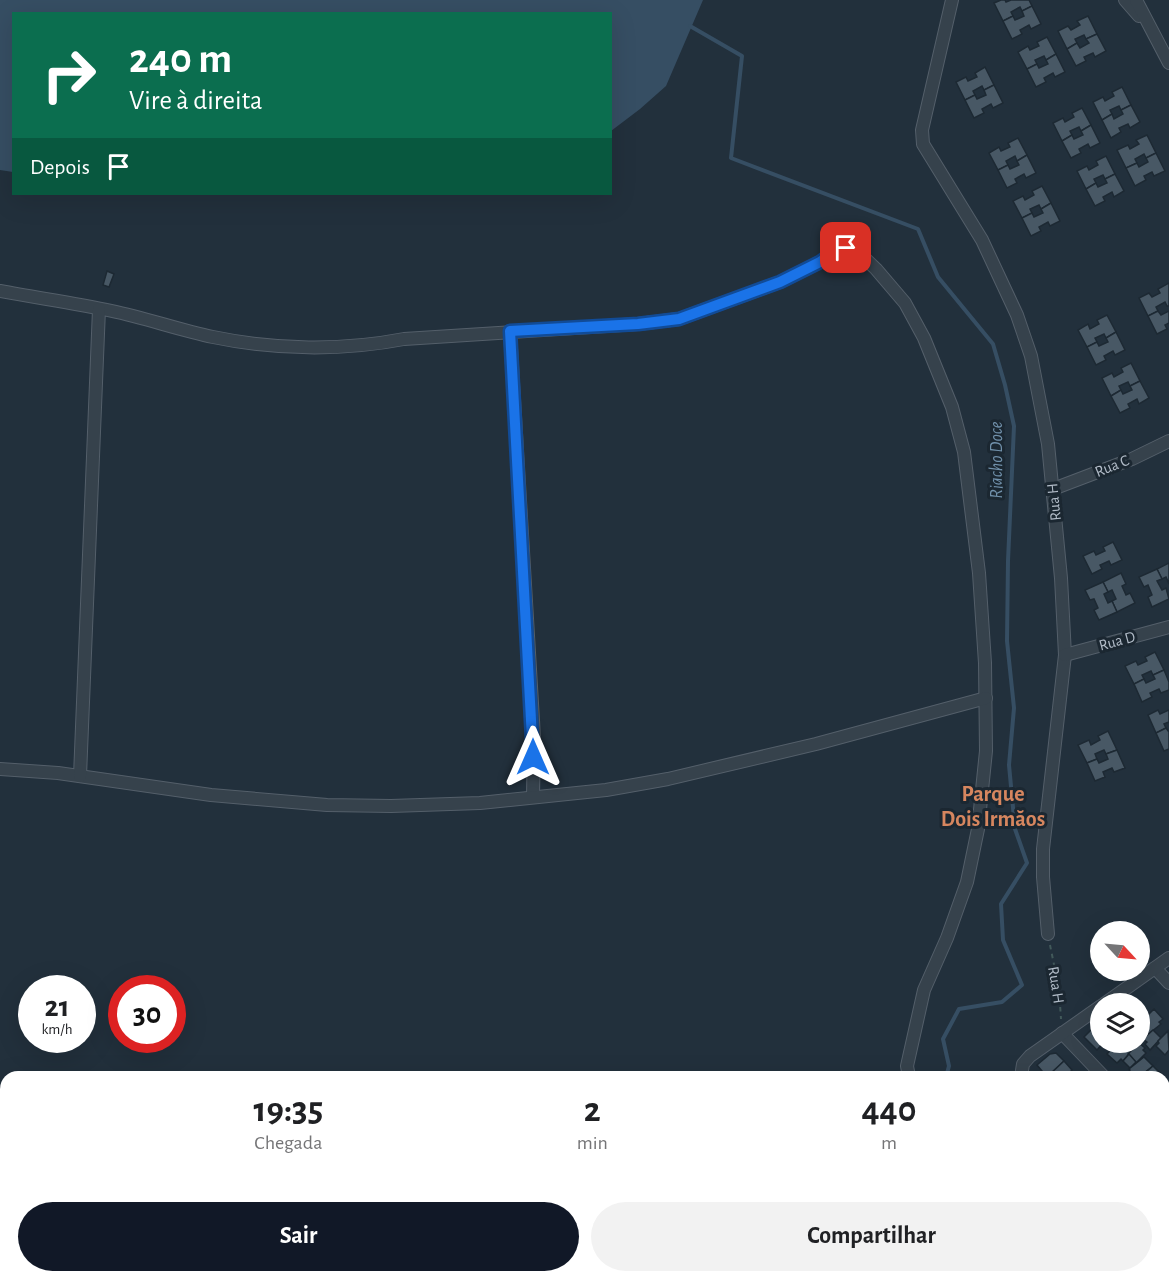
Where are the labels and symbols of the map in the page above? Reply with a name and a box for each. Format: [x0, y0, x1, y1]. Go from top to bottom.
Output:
pin [820, 222, 871, 273]
water label: Riacho Doce [988, 421, 1006, 499]
street label: Rua C [1093, 452, 1131, 480]
street label: Rua H [1044, 482, 1064, 522]
street label: Rua D [1097, 628, 1137, 654]
position arrow [501, 725, 565, 789]
district label: Parque Dois Irmăos [941, 783, 1045, 830]
north arrow [1090, 921, 1150, 981]
street label: Rua H [1045, 965, 1067, 1005]
speed limit sign: 30 [108, 975, 186, 1053]

